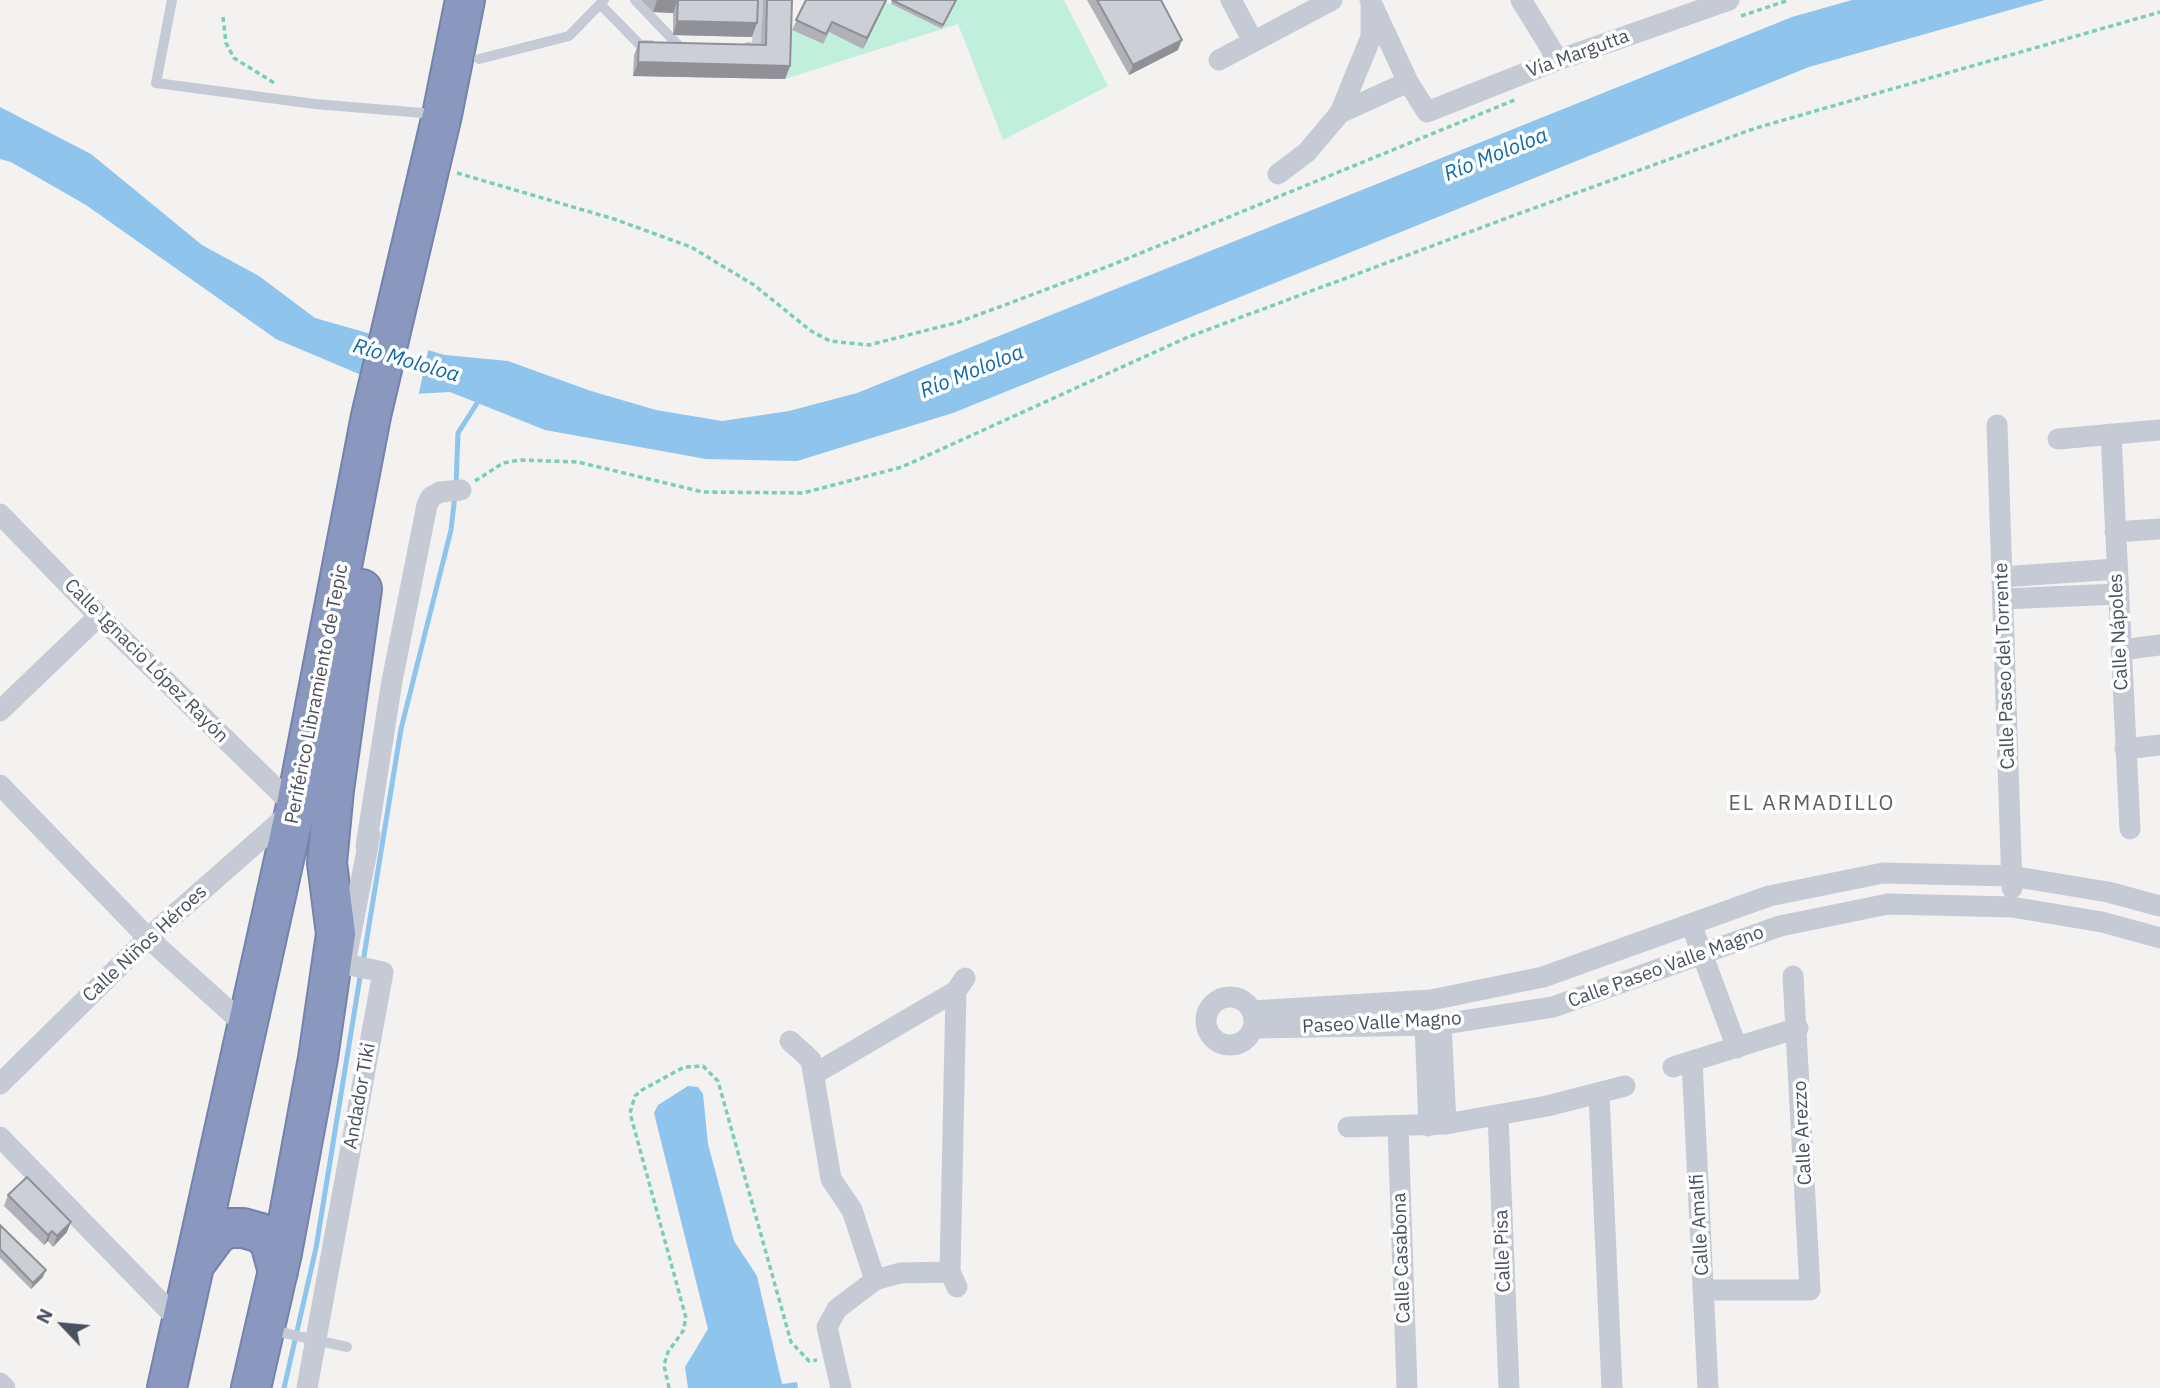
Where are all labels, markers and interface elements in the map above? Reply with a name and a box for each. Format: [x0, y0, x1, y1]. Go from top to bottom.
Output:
street label: Vía Margutta [1524, 25, 1632, 83]
water label: Río Mololoa [1440, 123, 1552, 187]
water label: Río Mololoa [350, 334, 462, 388]
water label: Río Mololoa [916, 340, 1028, 404]
street label: Periférico Libramiento de Tepic [281, 562, 353, 826]
street label: Calle Paseo del Torrente [1990, 562, 2020, 770]
street label: Calle Nápoles [2105, 573, 2133, 691]
street label: Calle Ignacio López Rayón [59, 574, 233, 748]
district label: EL ARMADILLO [1730, 791, 1894, 817]
street label: Calle Niños Héroes [78, 881, 212, 1007]
street label: Calle Paseo Valle Magno [1565, 921, 1767, 1013]
street label: Paseo Valle Magno [1302, 1007, 1462, 1039]
street label: Andador Tiki [339, 1041, 381, 1151]
street label: Calle Arezzo [1789, 1080, 1817, 1186]
street label: Calle Amalfi [1686, 1173, 1714, 1277]
street label: Calle Casabona [1388, 1192, 1416, 1324]
street label: Calle Pisa [1490, 1209, 1516, 1293]
north arrow [28, 1290, 98, 1360]
text: N [30, 1304, 58, 1327]

